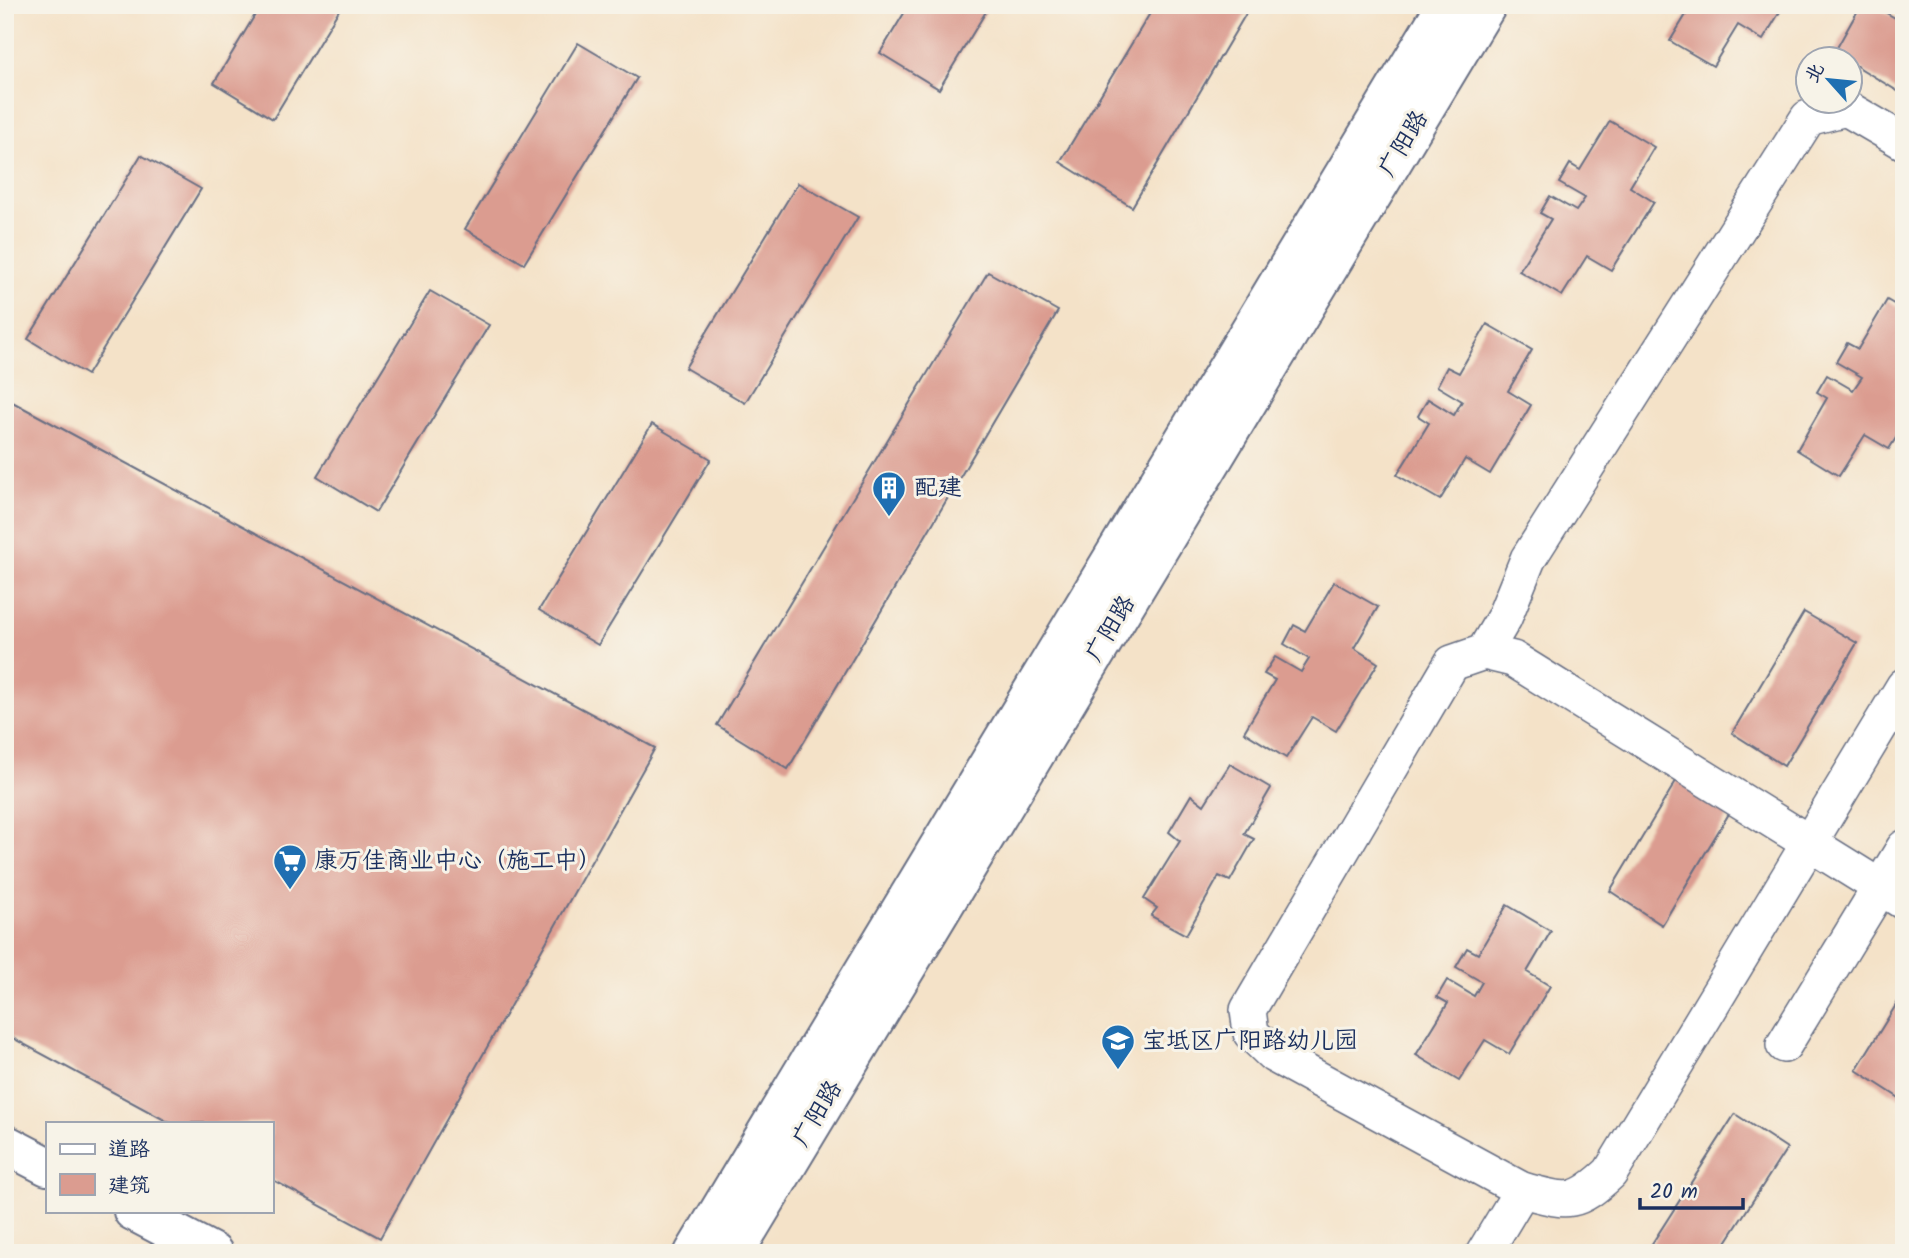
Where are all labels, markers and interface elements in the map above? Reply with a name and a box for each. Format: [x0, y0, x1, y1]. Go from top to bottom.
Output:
north arrow [1794, 46, 1864, 116]
text: 北 [1798, 58, 1833, 88]
street label: 广阳路 [1369, 103, 1439, 185]
building icon: 配建 [870, 469, 908, 518]
place label: 配建 [914, 469, 962, 508]
street label: 广阳路 [1076, 588, 1146, 670]
supermarket icon: 康万佳商业中心（施工中） [271, 842, 309, 891]
place label: 康万佳商业中心（施工中） [314, 842, 602, 881]
school or university icon: 宝坻区广阳路幼儿园 [1099, 1022, 1137, 1071]
place label: 宝坻区广阳路幼儿园 [1142, 1022, 1358, 1061]
street label: 广阳路 [783, 1073, 853, 1155]
legend [46, 1122, 273, 1212]
text: 道路 [108, 1134, 150, 1167]
scale bar [1640, 1167, 1743, 1211]
text: 建筑 [108, 1170, 150, 1203]
text: 20 m [1650, 1176, 1698, 1209]

